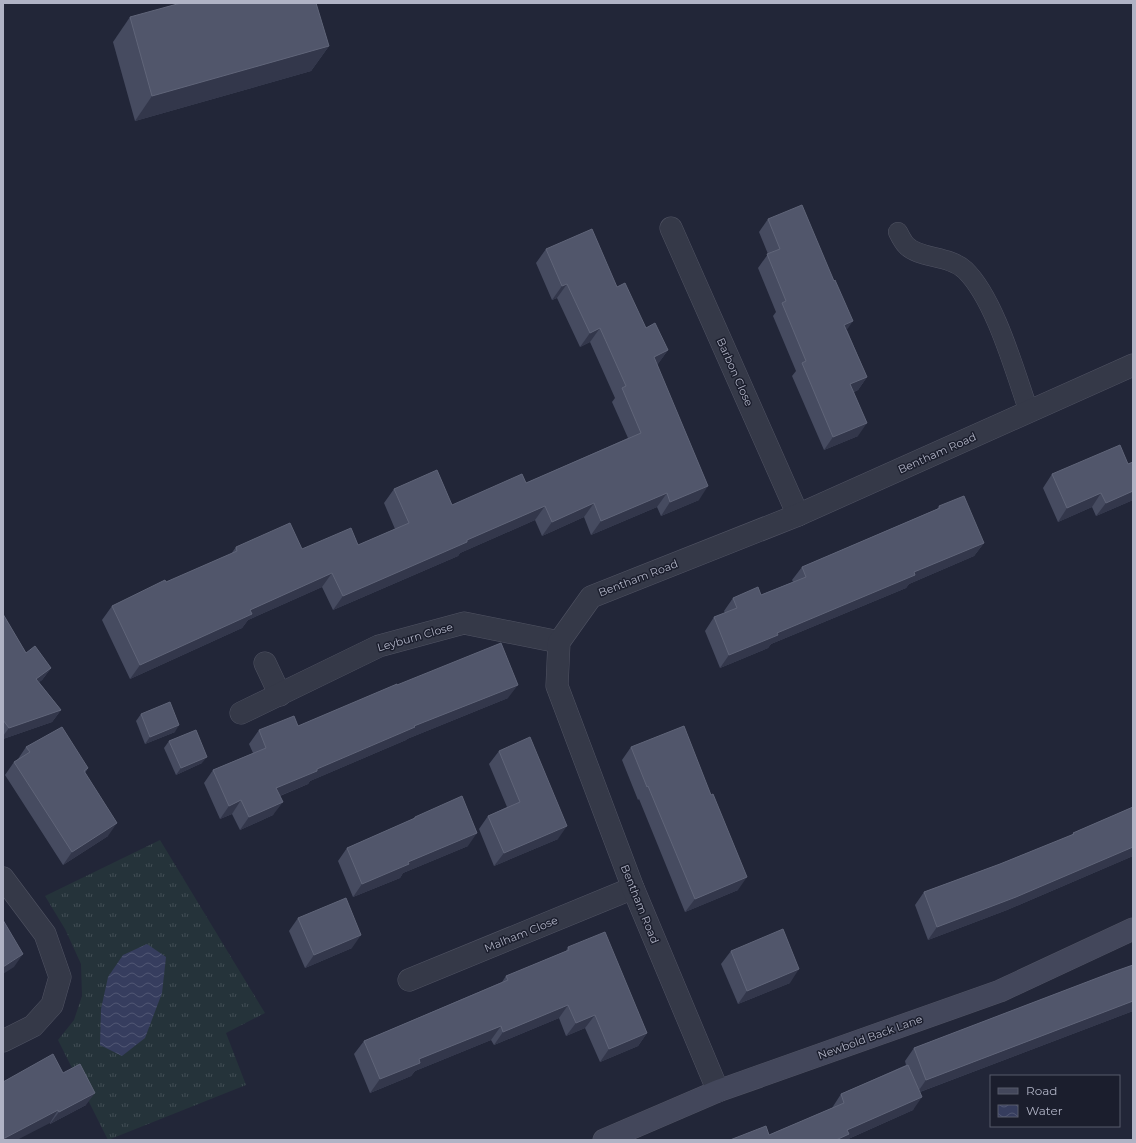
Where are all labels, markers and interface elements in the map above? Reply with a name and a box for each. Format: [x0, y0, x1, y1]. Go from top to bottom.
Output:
street label: Barbon Close [714, 336, 756, 409]
street label: Bentham Road [896, 430, 978, 476]
street label: Bentham Road [596, 556, 680, 600]
street label: Leyburn Close [376, 619, 455, 654]
street label: Bentham Road [618, 862, 662, 946]
street label: Malham Close [482, 913, 560, 955]
street label: Newbold Back Lane [816, 1011, 925, 1062]
legend [990, 1075, 1120, 1127]
text: Road [1026, 1083, 1057, 1098]
text: Water [1026, 1103, 1063, 1118]

